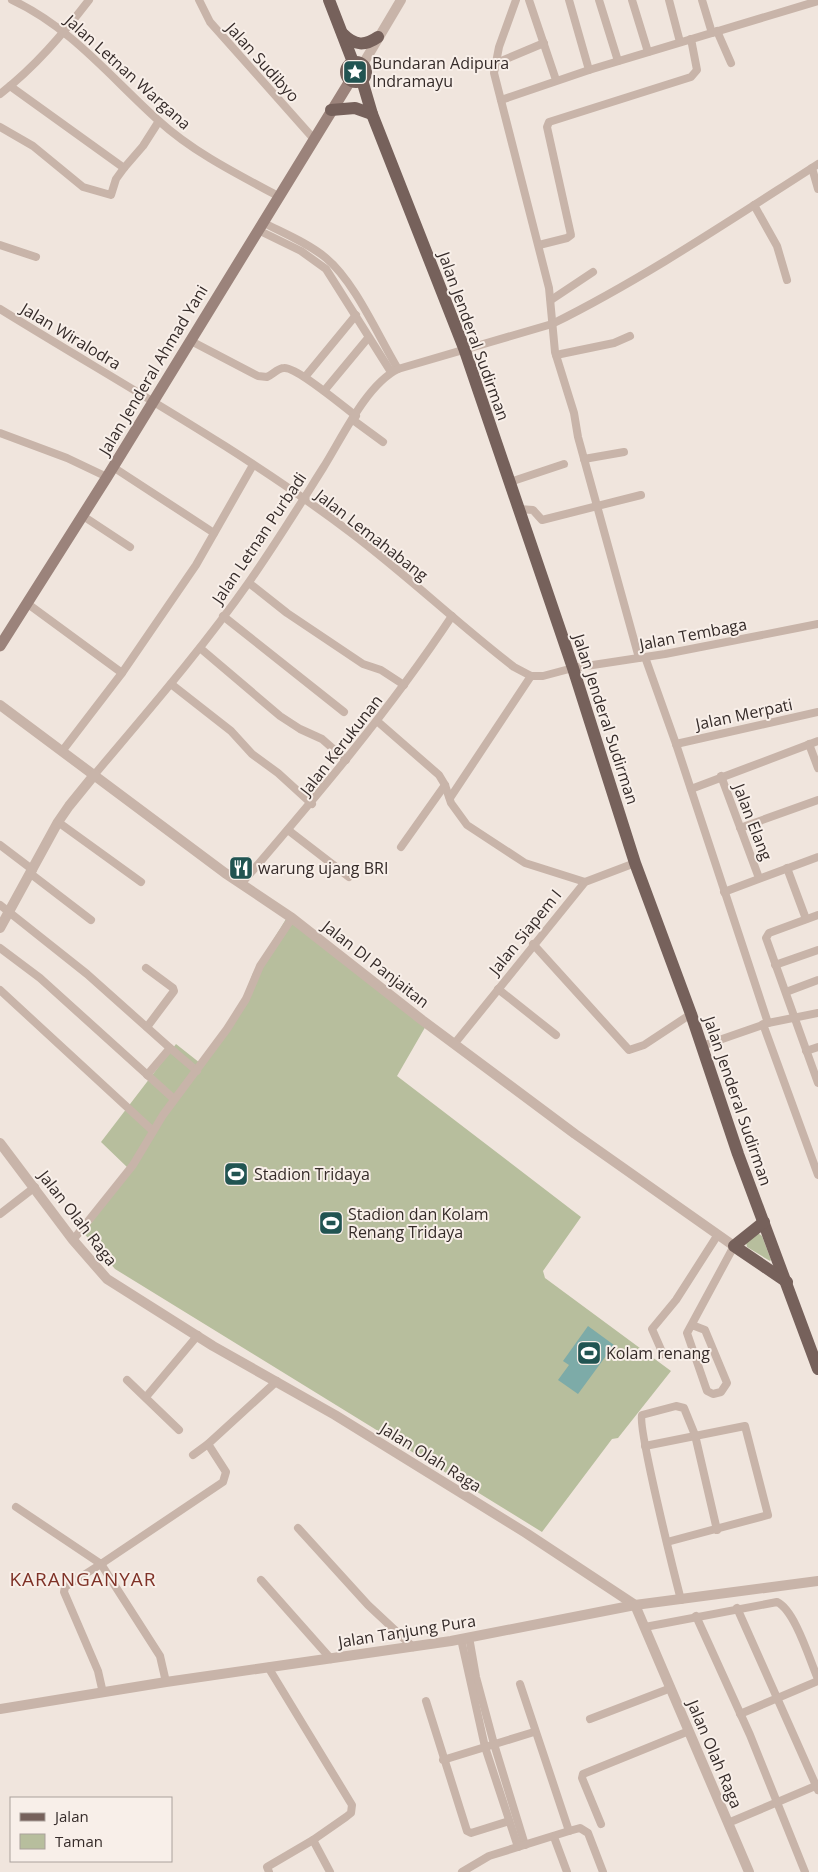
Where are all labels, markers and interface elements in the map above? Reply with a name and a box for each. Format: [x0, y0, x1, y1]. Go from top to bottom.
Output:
street label: Jalan Letnan Wargana [59, 8, 196, 134]
street label: Jalan Sudibyo [220, 16, 305, 106]
place label: Bundaran Adipura Indramayu [372, 52, 509, 92]
place icon: Bundaran Adipura Indramayu [342, 59, 368, 85]
street label: Jalan Jenderal Sudirman [433, 247, 515, 423]
street label: Jalan Jenderal Ahmad Yani [92, 281, 213, 461]
street label: Jalan Wiralodra [15, 296, 125, 375]
street label: Jalan Letnan Purbadi [206, 468, 311, 610]
street label: Jalan Lemahabang [310, 483, 433, 586]
street label: Jalan Tembaga [635, 613, 749, 656]
street label: Jalan Jenderal Sudirman [567, 629, 644, 807]
street label: Jalan Kerukunan [294, 690, 387, 801]
street label: Jalan Merpati [692, 693, 794, 735]
street label: Jalan Elang [728, 779, 778, 864]
restaurant icon: warung ujang BRI [228, 855, 254, 881]
place label: warung ujang BRI [258, 857, 388, 879]
street label: Jalan Siapem I [482, 885, 566, 981]
street label: Jalan DI Panjaitan [316, 914, 434, 1013]
street label: Jalan Jenderal Sudirman [698, 1011, 777, 1189]
sports icon: Stadion Tridaya [223, 1161, 249, 1187]
place label: Stadion Tridaya [254, 1163, 370, 1185]
street label: Jalan Olah Raga [32, 1164, 122, 1270]
place label: Stadion dan Kolam Renang Tridaya [348, 1203, 489, 1243]
sports icon: Stadion dan Kolam Renang Tridaya [318, 1210, 344, 1236]
sports icon: Kolam renang [576, 1340, 602, 1366]
place label: Kolam renang [606, 1342, 710, 1364]
street label: Jalan Olah Raga [374, 1416, 486, 1497]
district label: KARANGANYAR [9, 1566, 157, 1592]
street label: Jalan Tanjung Pura [335, 1609, 477, 1653]
street label: Jalan Olah Raga [681, 1695, 748, 1812]
legend [10, 1797, 172, 1862]
text: Jalan [53, 1806, 89, 1826]
text: Taman [55, 1831, 103, 1851]

